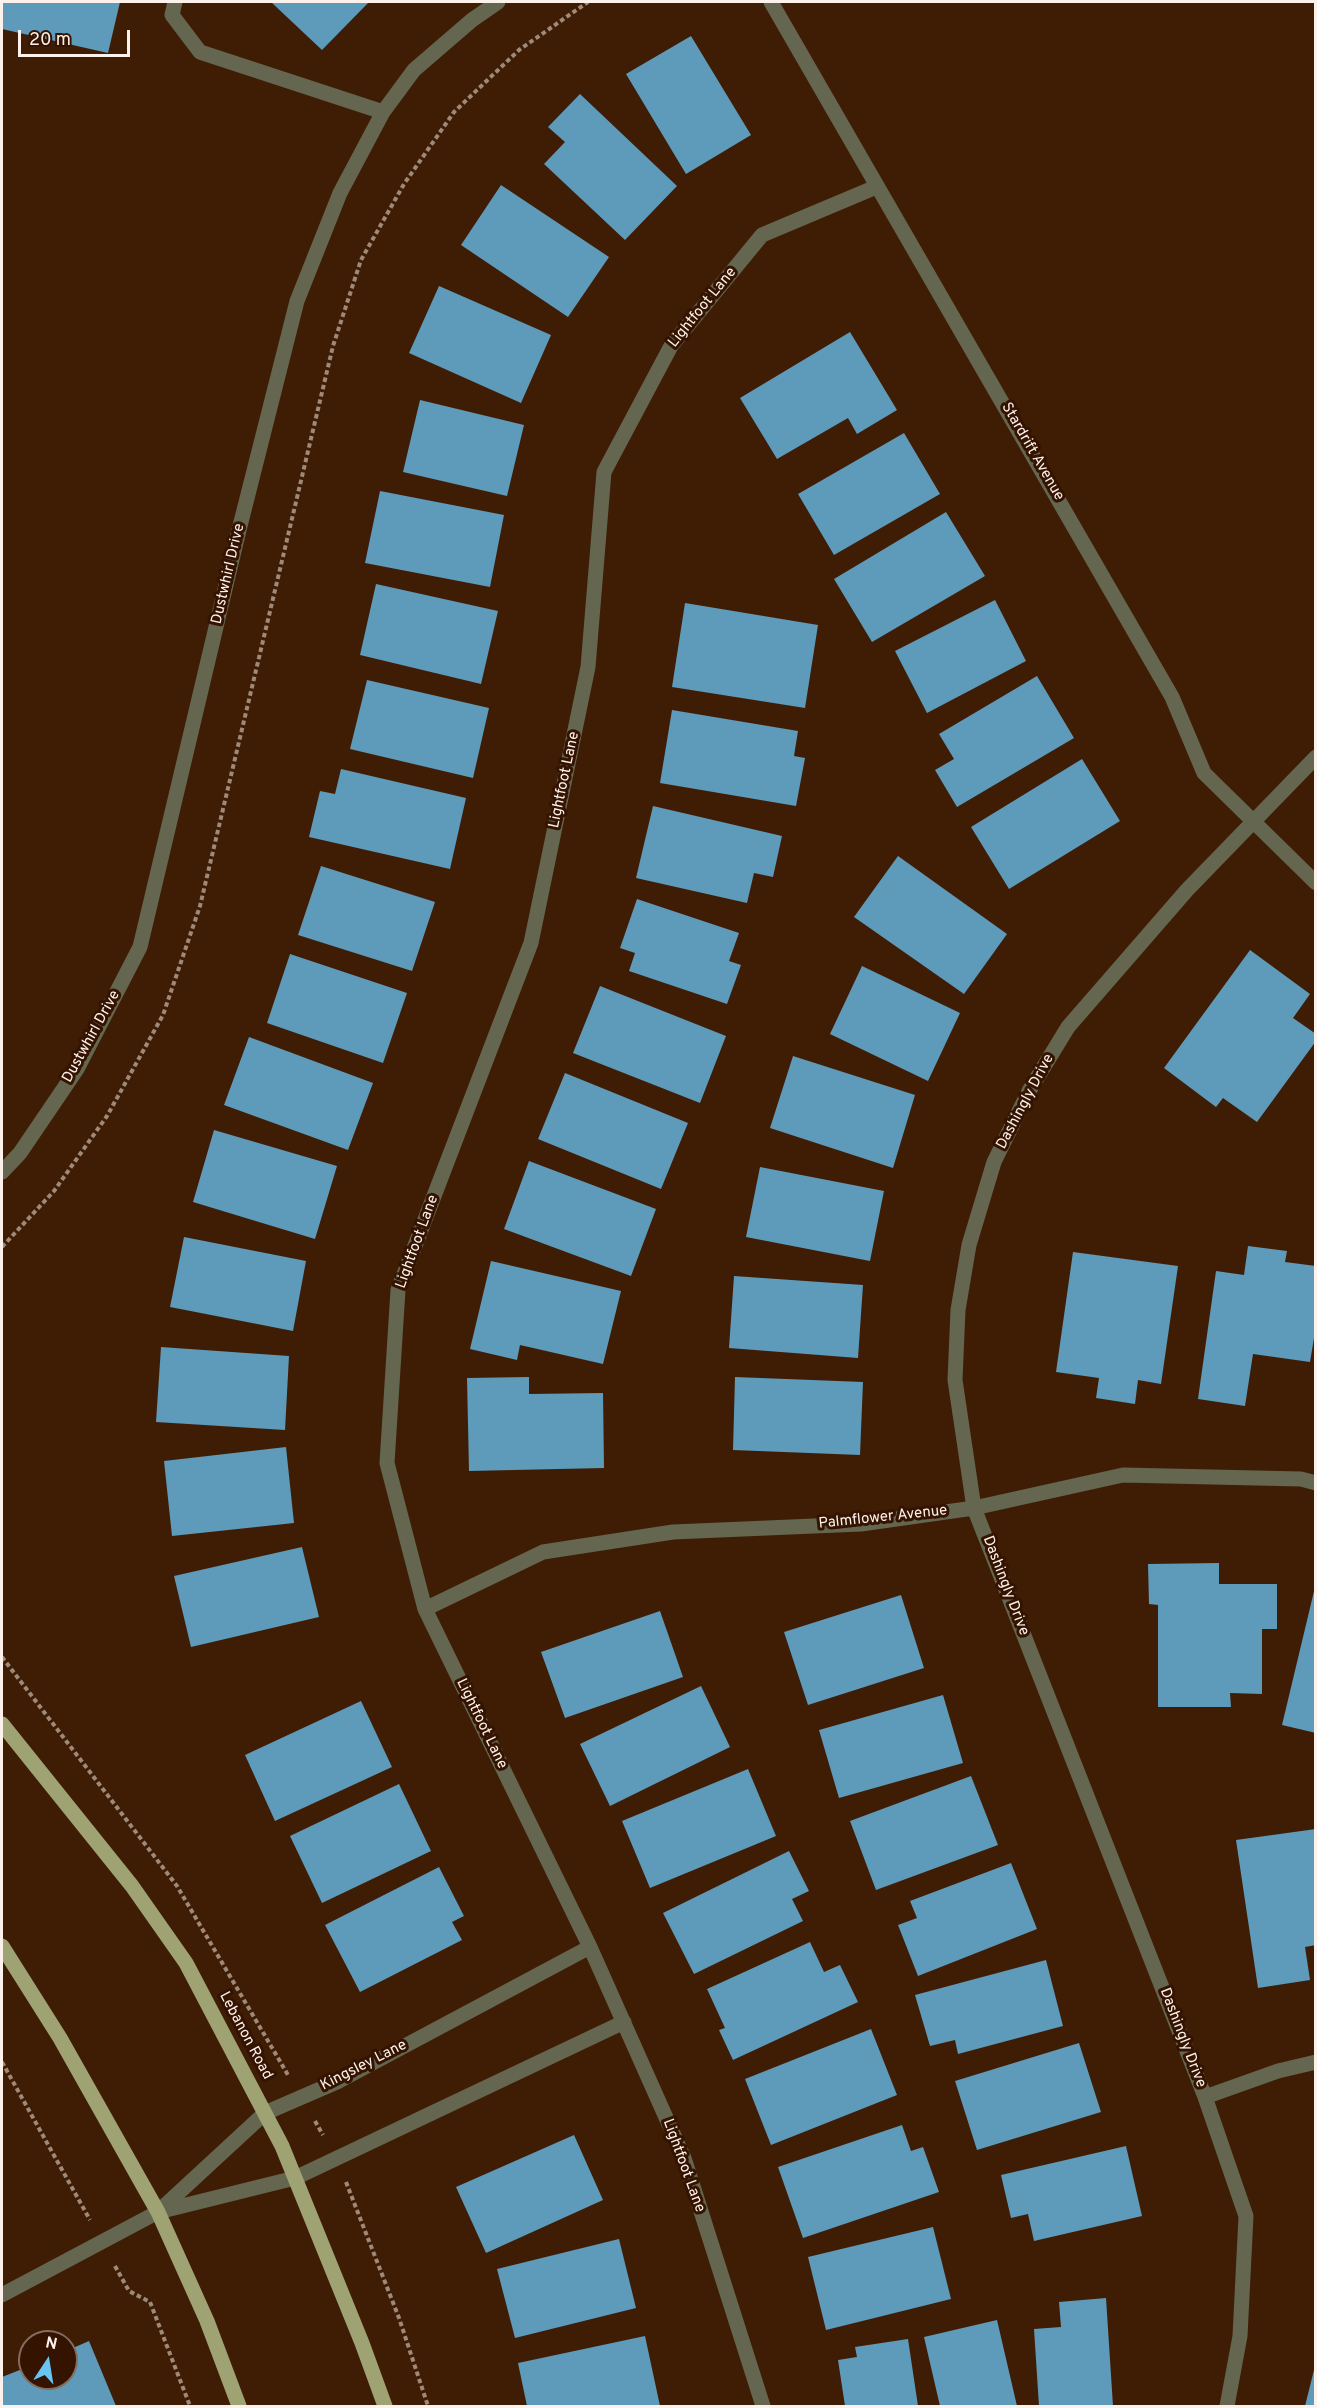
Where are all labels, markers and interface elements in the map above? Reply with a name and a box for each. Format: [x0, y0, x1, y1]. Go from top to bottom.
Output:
scale bar [21, 18, 134, 56]
text: 20 m [29, 29, 71, 52]
street label: Lightfoot Lane [665, 264, 741, 352]
street label: Stardrift Avenue [997, 400, 1067, 504]
street label: Dustwhirl Drive [209, 522, 249, 626]
street label: Lightfoot Lane [546, 730, 584, 830]
street label: Dustwhirl Drive [59, 988, 125, 1086]
street label: Dashingly Drive [993, 1051, 1059, 1153]
street label: Lightfoot Lane [393, 1193, 443, 1291]
street label: Palmflower Avenue [818, 1502, 948, 1534]
street label: Dashingly Drive [978, 1534, 1032, 1638]
street label: Lightfoot Lane [451, 1676, 511, 1772]
street label: Dashingly Drive [1155, 1986, 1209, 2090]
street label: Lebanon Road [214, 1989, 276, 2083]
street label: Kingsley Lane [318, 2037, 410, 2095]
street label: Lightfoot Lane [658, 2117, 708, 2215]
north arrow [18, 2330, 78, 2390]
text: N [44, 2333, 59, 2355]

